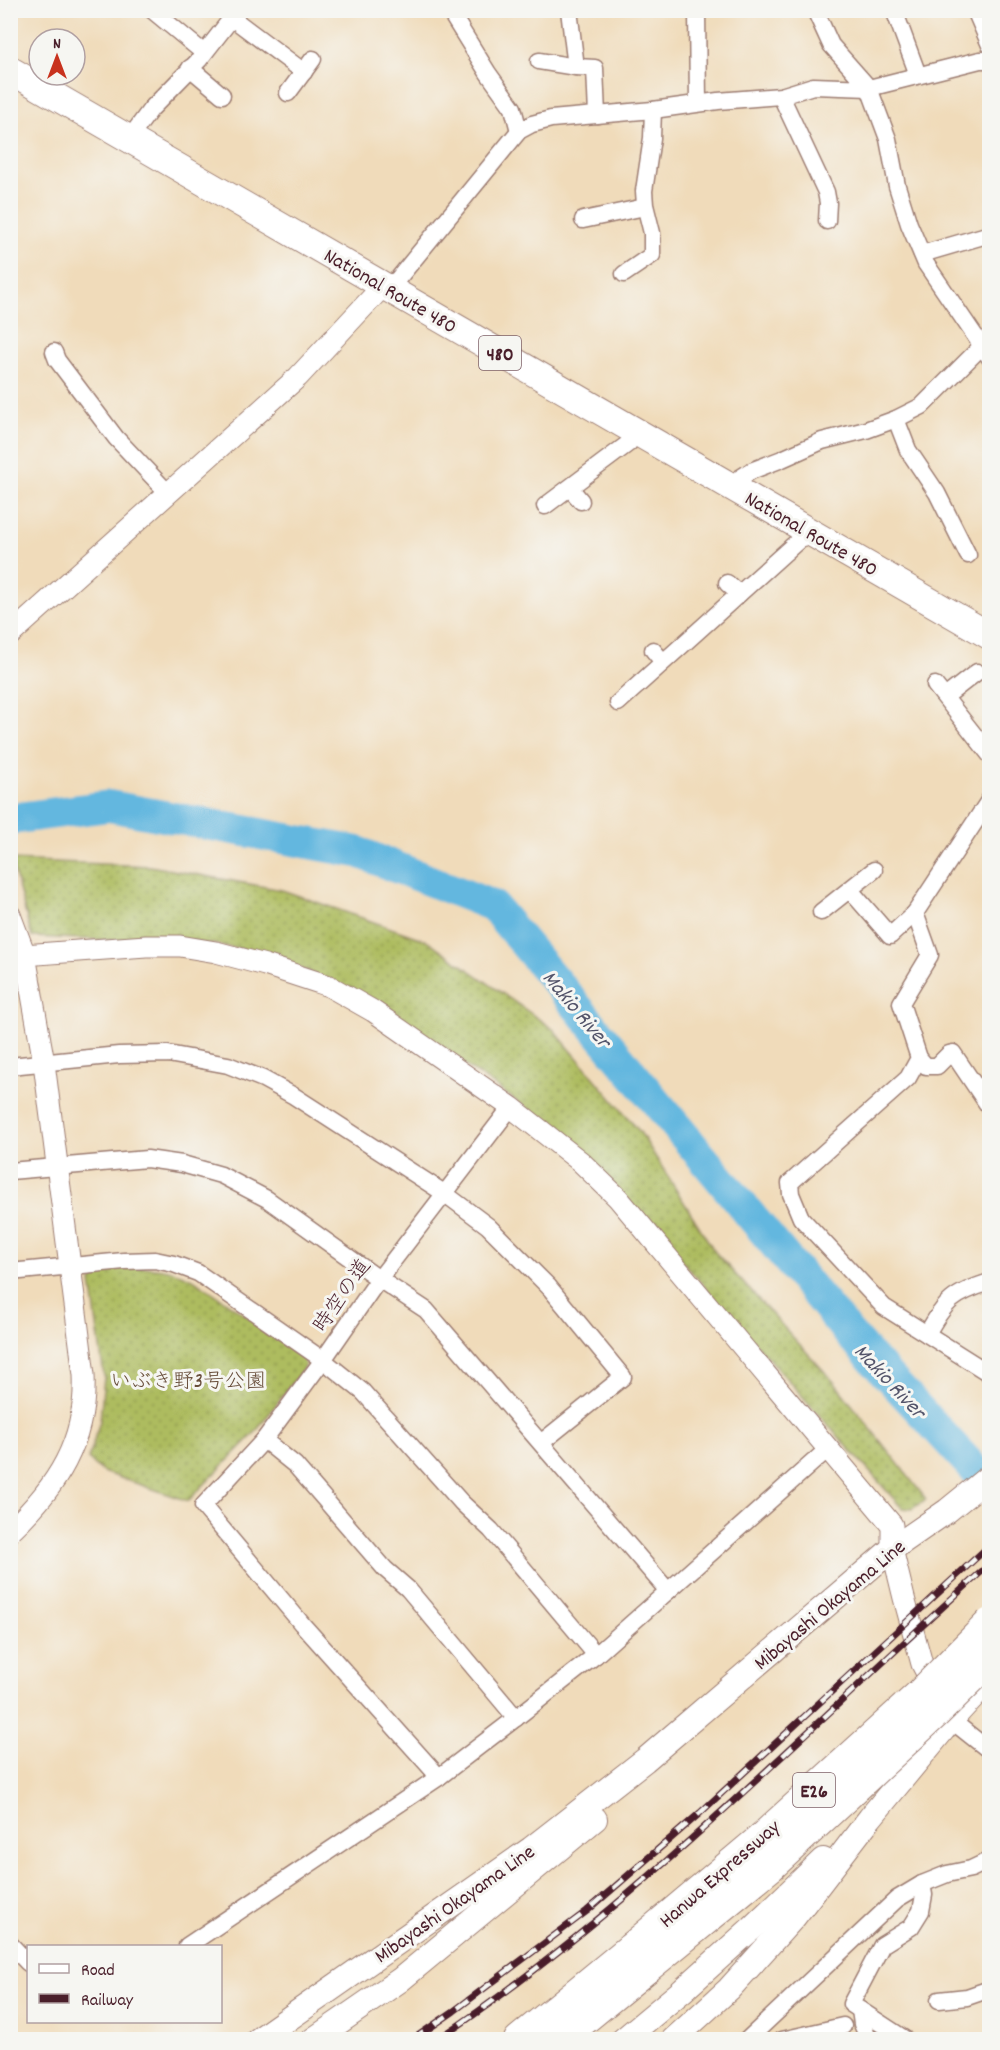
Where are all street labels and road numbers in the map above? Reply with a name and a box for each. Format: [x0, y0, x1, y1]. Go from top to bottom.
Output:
street label: National Route 480 [317, 242, 462, 343]
road number: 480 [479, 336, 521, 370]
street label: National Route 480 [738, 485, 883, 586]
street label: 時空の道 [307, 1254, 380, 1340]
street label: Mibayashi Okayama Line [749, 1534, 913, 1679]
road number: E26 [793, 1773, 835, 1807]
street label: Hanwa Expressway [654, 1814, 789, 1936]
street label: Mibayashi Okayama Line [369, 1839, 542, 1972]

